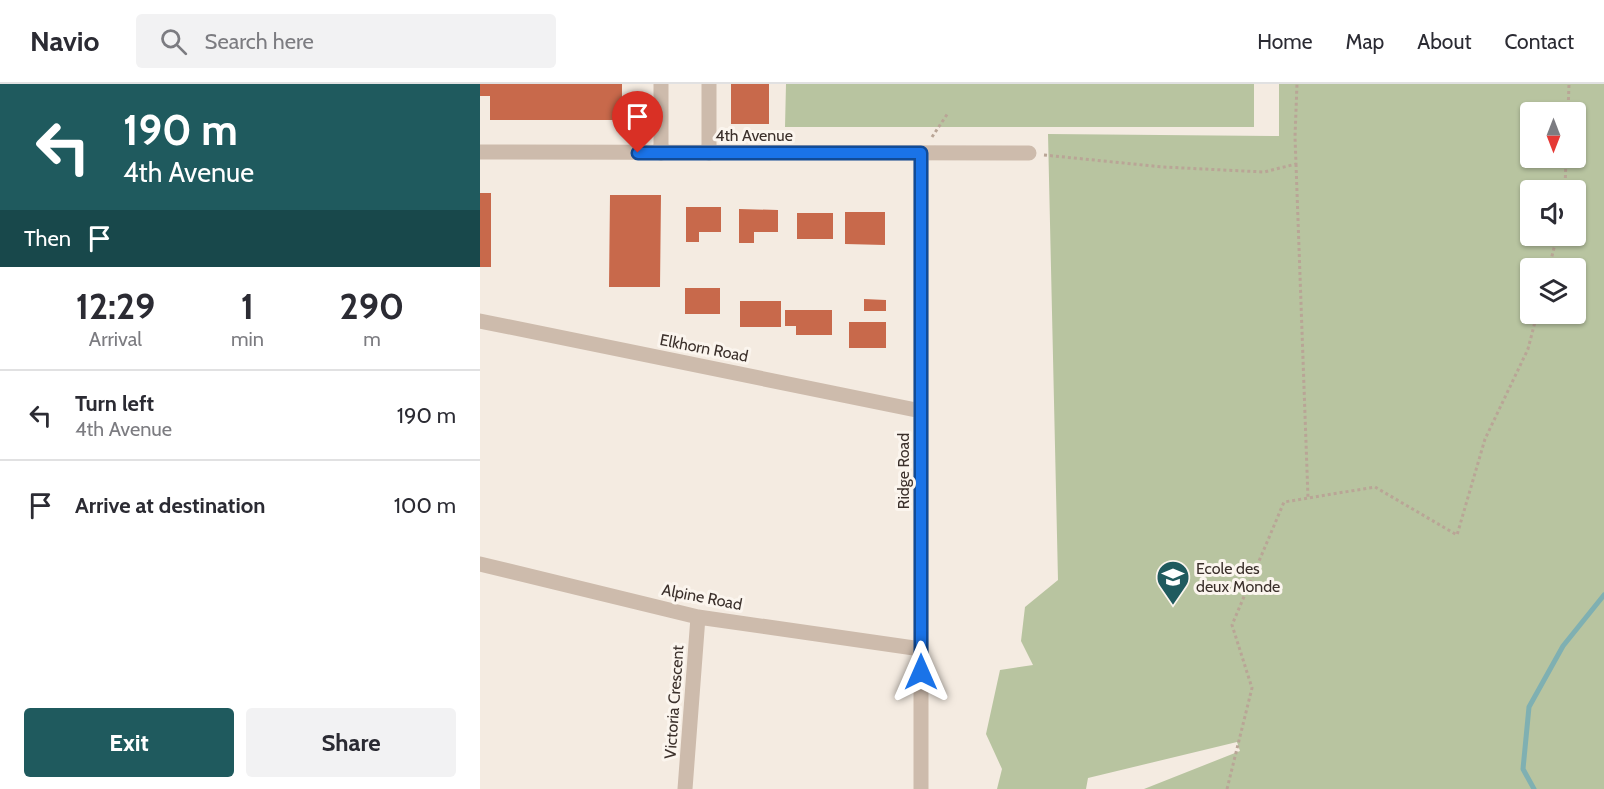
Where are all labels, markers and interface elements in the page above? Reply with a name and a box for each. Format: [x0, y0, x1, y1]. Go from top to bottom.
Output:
search box [136, 14, 556, 68]
text: Navio [30, 24, 100, 58]
icon: search [157, 25, 190, 58]
text: Search here [205, 28, 314, 55]
text: Home [1257, 29, 1313, 54]
text: Map [1346, 29, 1384, 54]
text: About [1417, 29, 1471, 54]
text: Contact [1504, 29, 1574, 54]
pin [612, 91, 663, 153]
icon: arrive [621, 100, 654, 133]
north arrow [1520, 102, 1586, 168]
map controls [1520, 102, 1586, 324]
text: 190 m [123, 104, 238, 156]
icon: left [24, 108, 102, 186]
street label: 4th Avenue [715, 126, 793, 145]
text: 4th Avenue [123, 156, 254, 189]
button: sound [1520, 180, 1586, 246]
icon: arrive [83, 222, 116, 255]
text: Then [24, 225, 71, 252]
button: layers [1520, 258, 1586, 324]
text: 12:29 [76, 284, 155, 328]
text: 1 [241, 284, 254, 328]
text: 290 [340, 284, 404, 328]
text: Arrival [89, 327, 142, 351]
text: min [231, 327, 264, 351]
text: m [363, 327, 381, 351]
street label: Elkhorn Road [658, 330, 750, 366]
text: Turn left [75, 390, 154, 417]
icon: left [24, 399, 57, 432]
text: 190 m [397, 402, 456, 429]
text: 4th Avenue [75, 417, 172, 441]
street label: Ridge Road [894, 433, 913, 509]
icon: arrive [24, 489, 57, 522]
text: Arrive at destination [75, 492, 265, 519]
text: 100 m [394, 492, 456, 519]
school or university icon: Ecole des deux Monde [1155, 559, 1191, 606]
place label: Ecole des deux Monde [1196, 559, 1280, 596]
street label: Alpine Road [660, 580, 744, 614]
position arrow [889, 640, 953, 704]
street label: Victoria Crescent [661, 644, 687, 759]
button: Exit [24, 708, 234, 777]
button: Share [246, 708, 456, 777]

